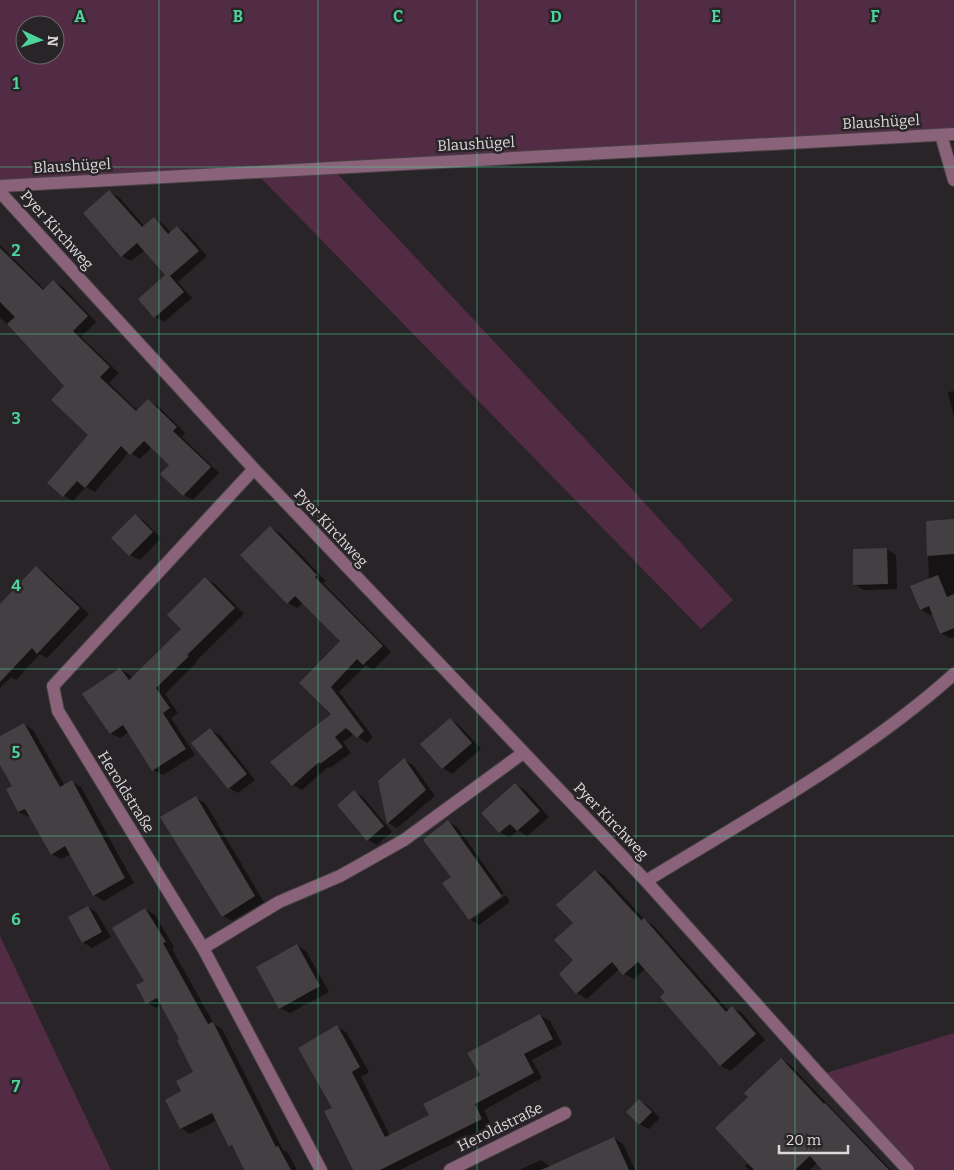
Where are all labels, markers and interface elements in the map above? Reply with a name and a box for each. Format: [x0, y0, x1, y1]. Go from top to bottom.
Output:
text: A [74, 7, 86, 26]
text: B [233, 7, 243, 26]
text: C [393, 7, 403, 26]
text: D [550, 7, 562, 26]
text: E [711, 7, 721, 26]
text: F [871, 7, 880, 26]
north arrow [15, 15, 65, 65]
text: N [44, 35, 61, 47]
text: 1 [13, 74, 20, 93]
street label: Blaushügel [842, 111, 920, 133]
street label: Blaushügel [437, 133, 515, 155]
street label: Blaushügel [33, 155, 111, 177]
street label: Pyer Kirchweg [17, 187, 97, 273]
text: 2 [11, 241, 21, 260]
text: 3 [11, 409, 21, 428]
street label: Pyer Kirchweg [290, 485, 372, 571]
text: 4 [11, 576, 21, 595]
text: 5 [12, 743, 21, 762]
street label: Heroldstraße [94, 748, 158, 836]
street label: Pyer Kirchweg [570, 779, 652, 863]
text: 6 [11, 910, 21, 929]
text: 7 [12, 1077, 21, 1096]
street label: Heroldstraße [454, 1099, 546, 1155]
scale bar [779, 1122, 848, 1154]
text: 20 m [786, 1131, 822, 1149]

